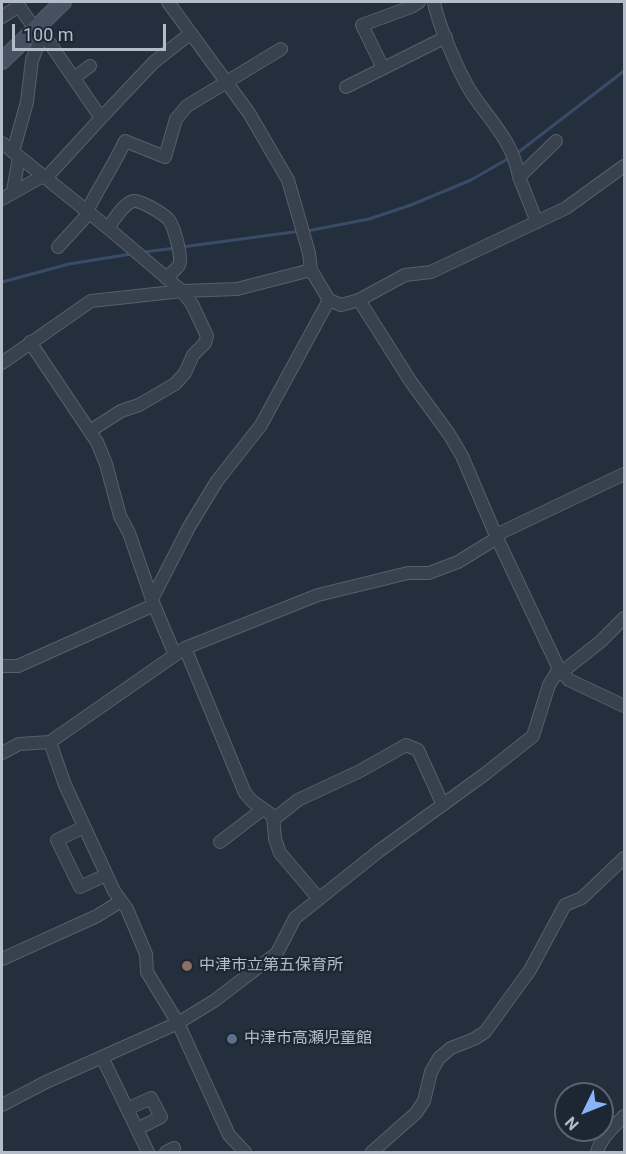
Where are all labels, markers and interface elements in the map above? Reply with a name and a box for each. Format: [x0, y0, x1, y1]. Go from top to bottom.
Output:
scale bar [15, 12, 170, 50]
text: 100 m [23, 24, 74, 45]
place label: 中津市立第五保育所 [199, 956, 343, 976]
marker: 中津市立第五保育所 [180, 959, 194, 973]
place label: 中津市高瀬児童館 [244, 1029, 372, 1049]
marker: 中津市高瀬児童館 [225, 1032, 239, 1046]
north arrow [554, 1082, 614, 1142]
text: N [561, 1113, 583, 1134]

